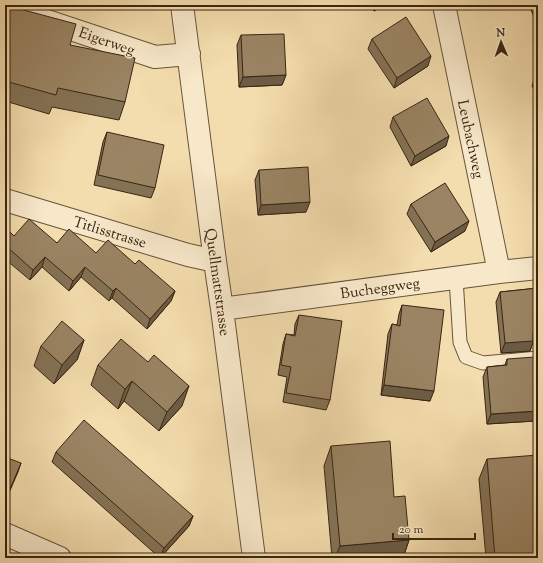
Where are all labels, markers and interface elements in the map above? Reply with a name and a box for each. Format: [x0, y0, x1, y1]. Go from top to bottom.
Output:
north arrow [481, 22, 521, 62]
street label: Eigerweg [76, 23, 137, 62]
text: N [495, 25, 506, 41]
street label: Leubachweg [451, 98, 488, 181]
street label: Titlisstrasse [70, 212, 149, 255]
street label: Quellmattstrasse [199, 227, 234, 337]
street label: Bucheggweg [339, 274, 421, 305]
scale bar [393, 515, 475, 541]
text: 20 m [399, 521, 424, 539]

